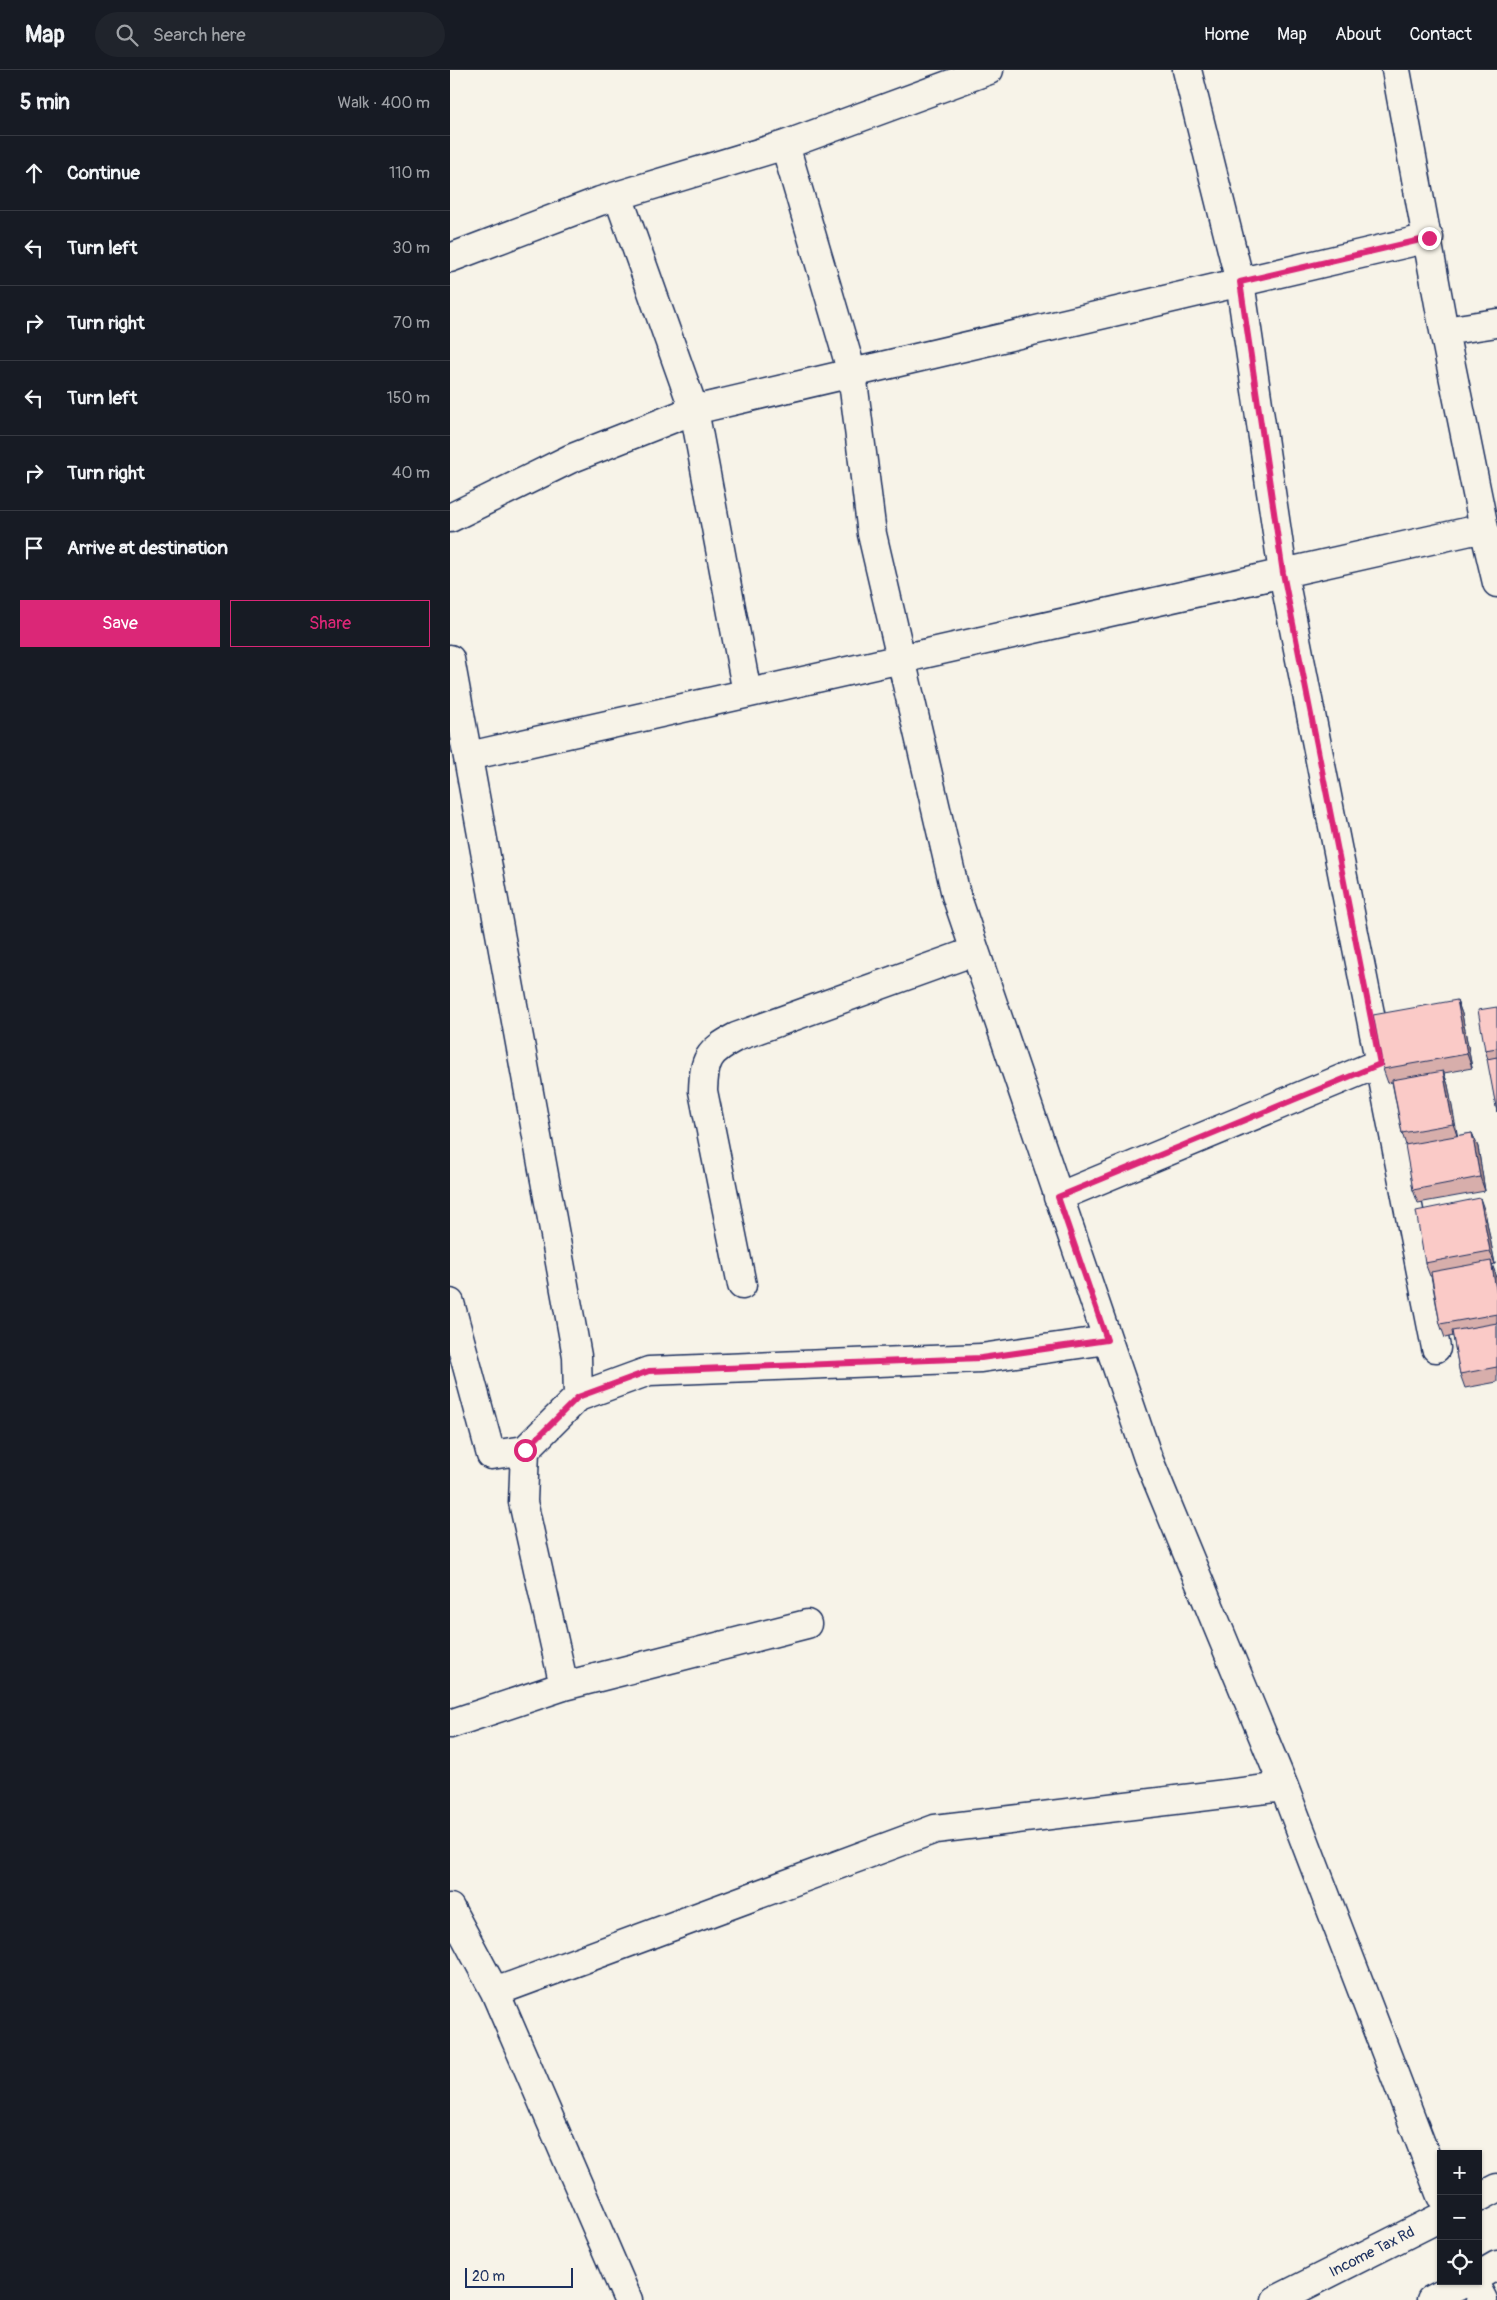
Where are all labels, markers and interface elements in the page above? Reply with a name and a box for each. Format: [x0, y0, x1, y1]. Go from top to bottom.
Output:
search box [95, 12, 445, 57]
text: Map [25, 20, 65, 49]
icon: search [113, 21, 141, 49]
text: Search here [153, 23, 246, 47]
text: Home [1204, 23, 1249, 46]
text: Map [1277, 23, 1307, 46]
text: About [1335, 23, 1381, 46]
text: Contact [1409, 23, 1472, 46]
text: 5 min [20, 89, 70, 116]
text: Walk · 400 m [337, 93, 430, 113]
icon: ahead [20, 159, 48, 187]
text: Continue [67, 161, 140, 185]
text: 110 m [389, 163, 430, 183]
route end [1418, 227, 1441, 250]
icon: left [20, 234, 48, 262]
text: Turn left [67, 236, 137, 260]
text: 30 m [392, 238, 430, 258]
icon: right [20, 309, 48, 337]
text: Turn right [67, 311, 145, 335]
text: 70 m [393, 313, 430, 333]
icon: left [20, 384, 48, 412]
text: Turn left [67, 386, 137, 410]
text: 150 m [386, 388, 430, 408]
icon: right [20, 459, 48, 487]
text: Turn right [67, 461, 145, 485]
text: 40 m [392, 463, 430, 483]
icon: arrive [20, 534, 48, 562]
text: Arrive at destination [67, 536, 228, 560]
button: Save [20, 600, 220, 647]
button: Share [230, 600, 430, 647]
route start [514, 1439, 537, 1462]
map controls [1437, 2150, 1482, 2285]
button: + [1437, 2150, 1482, 2195]
button: − [1437, 2195, 1482, 2240]
street label: Income Tax Rd [1326, 2222, 1418, 2282]
button: locate [1437, 2240, 1482, 2285]
scale bar [465, 2265, 572, 2288]
text: 20 m [472, 2268, 505, 2285]

